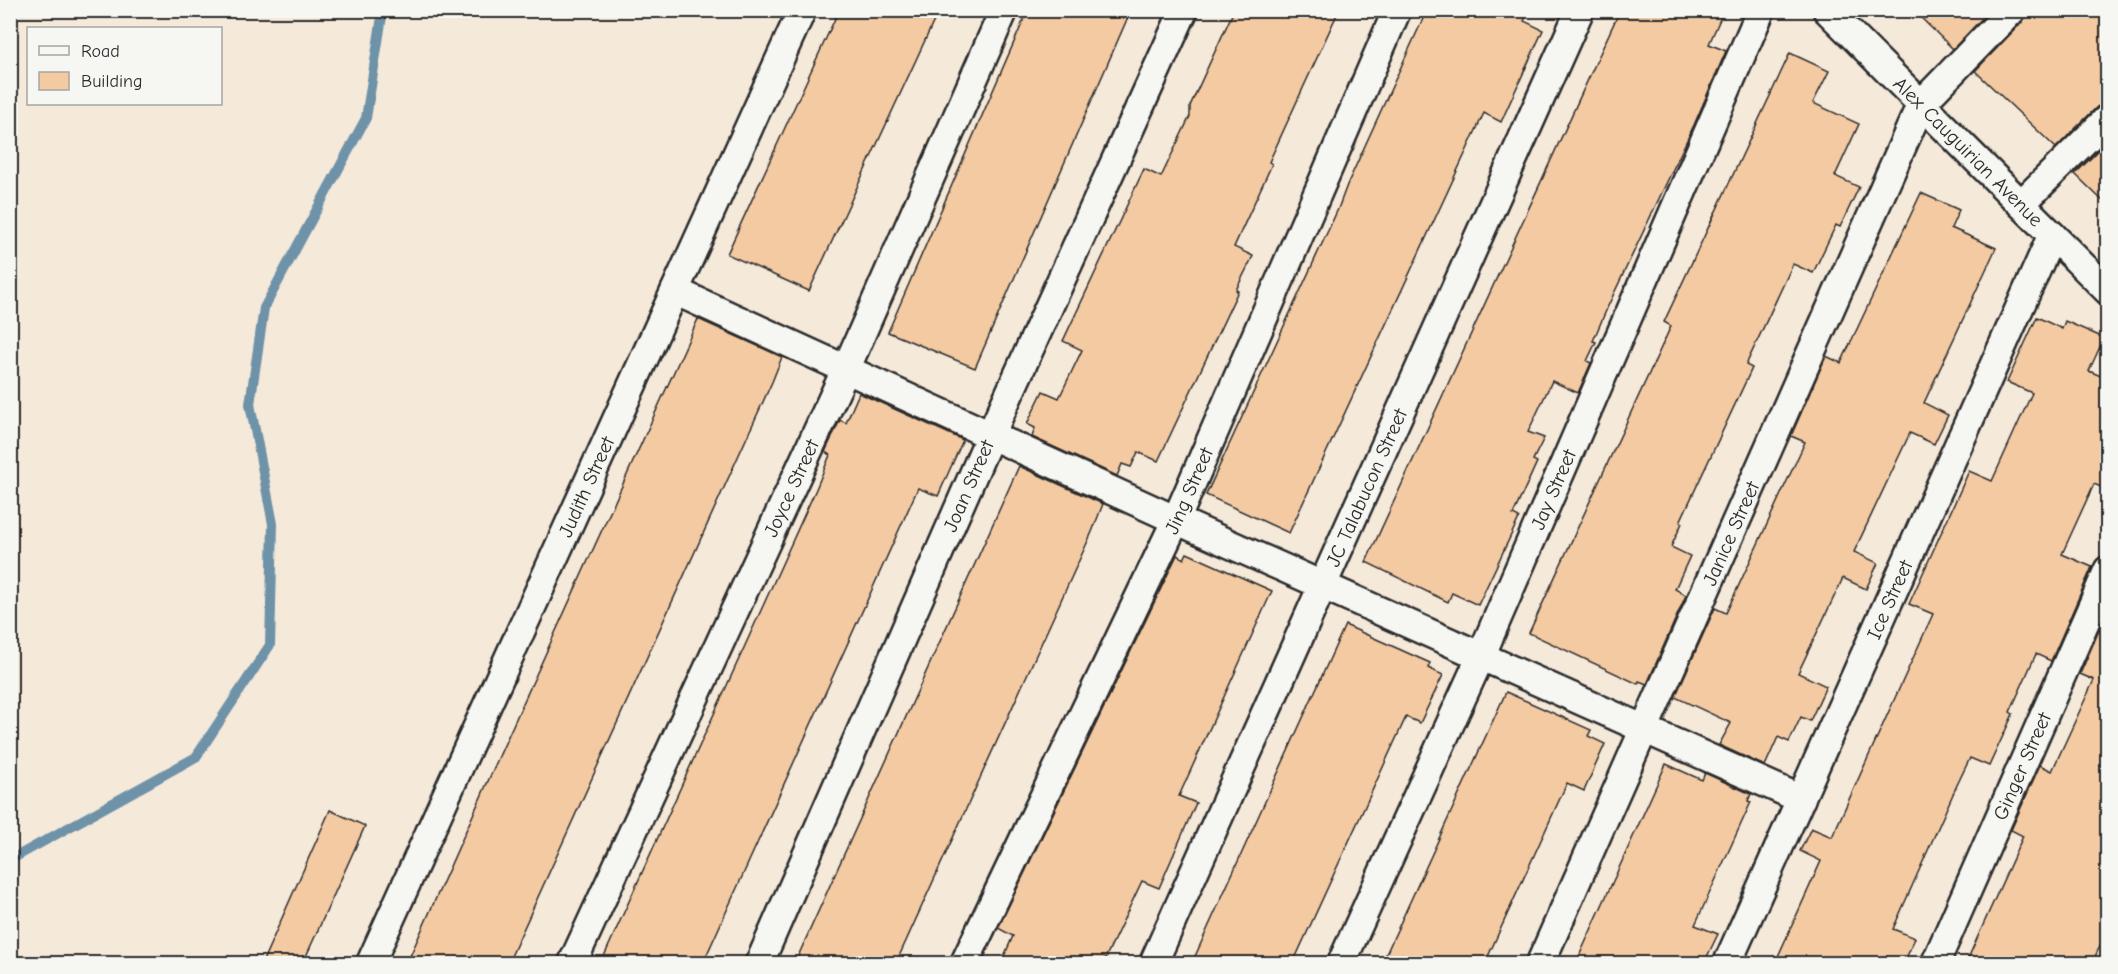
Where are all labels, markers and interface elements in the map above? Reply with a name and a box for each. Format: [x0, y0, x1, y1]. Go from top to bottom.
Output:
legend [27, 27, 222, 105]
text: Road [81, 41, 120, 62]
text: Building [81, 71, 143, 92]
street label: Alex Cauguirian Avenue [1889, 72, 2048, 231]
street label: JC Talabucon Street [1321, 404, 1412, 570]
street label: Judith Street [553, 432, 619, 541]
street label: Joyce Street [759, 435, 824, 540]
street label: Joan Street [938, 435, 999, 535]
street label: Jing Street [1160, 443, 1218, 538]
street label: Jay Street [1526, 444, 1581, 533]
street label: Janice Street [1698, 477, 1764, 589]
street label: Ice Street [1862, 555, 1918, 643]
street label: Ginger Street [1988, 708, 2056, 824]

